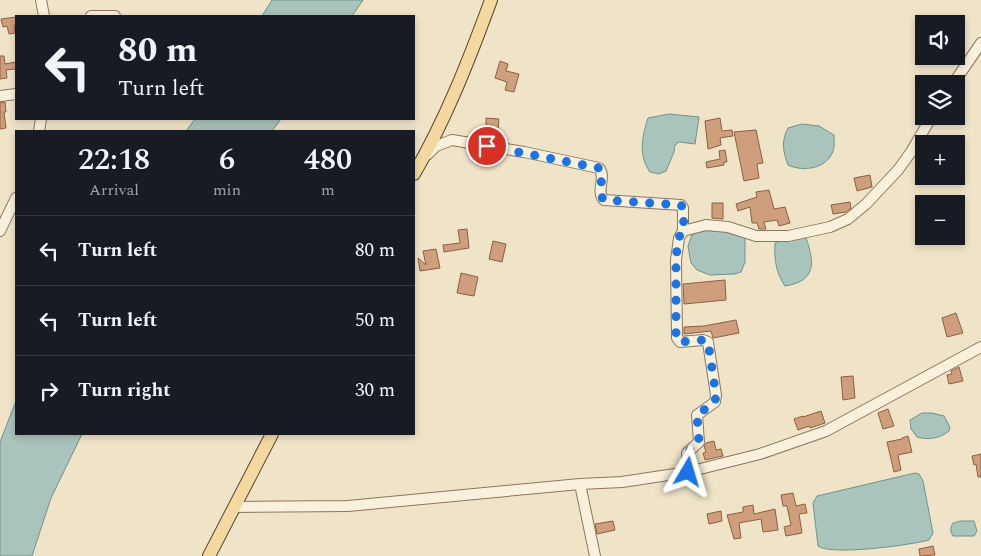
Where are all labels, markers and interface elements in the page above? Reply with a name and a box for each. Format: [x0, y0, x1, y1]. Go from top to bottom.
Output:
map controls [915, 15, 965, 245]
button: sound [915, 15, 965, 65]
text: 80 m [118, 24, 198, 77]
icon: left [35, 35, 100, 100]
text: Turn left [118, 72, 204, 105]
button: layers [915, 75, 965, 125]
pin [466, 125, 508, 167]
icon: arrive [473, 132, 501, 160]
button: + [915, 135, 965, 185]
text: 22:18 [78, 137, 150, 183]
text: 6 [219, 137, 235, 183]
text: 480 [304, 137, 352, 183]
text: Arrival [89, 178, 139, 202]
text: min [213, 178, 241, 202]
text: m [321, 178, 335, 202]
button: − [915, 195, 965, 245]
text: Turn left [78, 236, 157, 265]
text: 80 m [355, 236, 395, 265]
icon: left [35, 237, 63, 265]
text: Turn left [78, 306, 157, 335]
text: 50 m [355, 306, 395, 335]
icon: left [35, 307, 63, 335]
text: Turn right [78, 376, 171, 405]
text: 30 m [355, 376, 395, 405]
icon: right [35, 377, 63, 405]
position arrow [661, 445, 713, 497]

